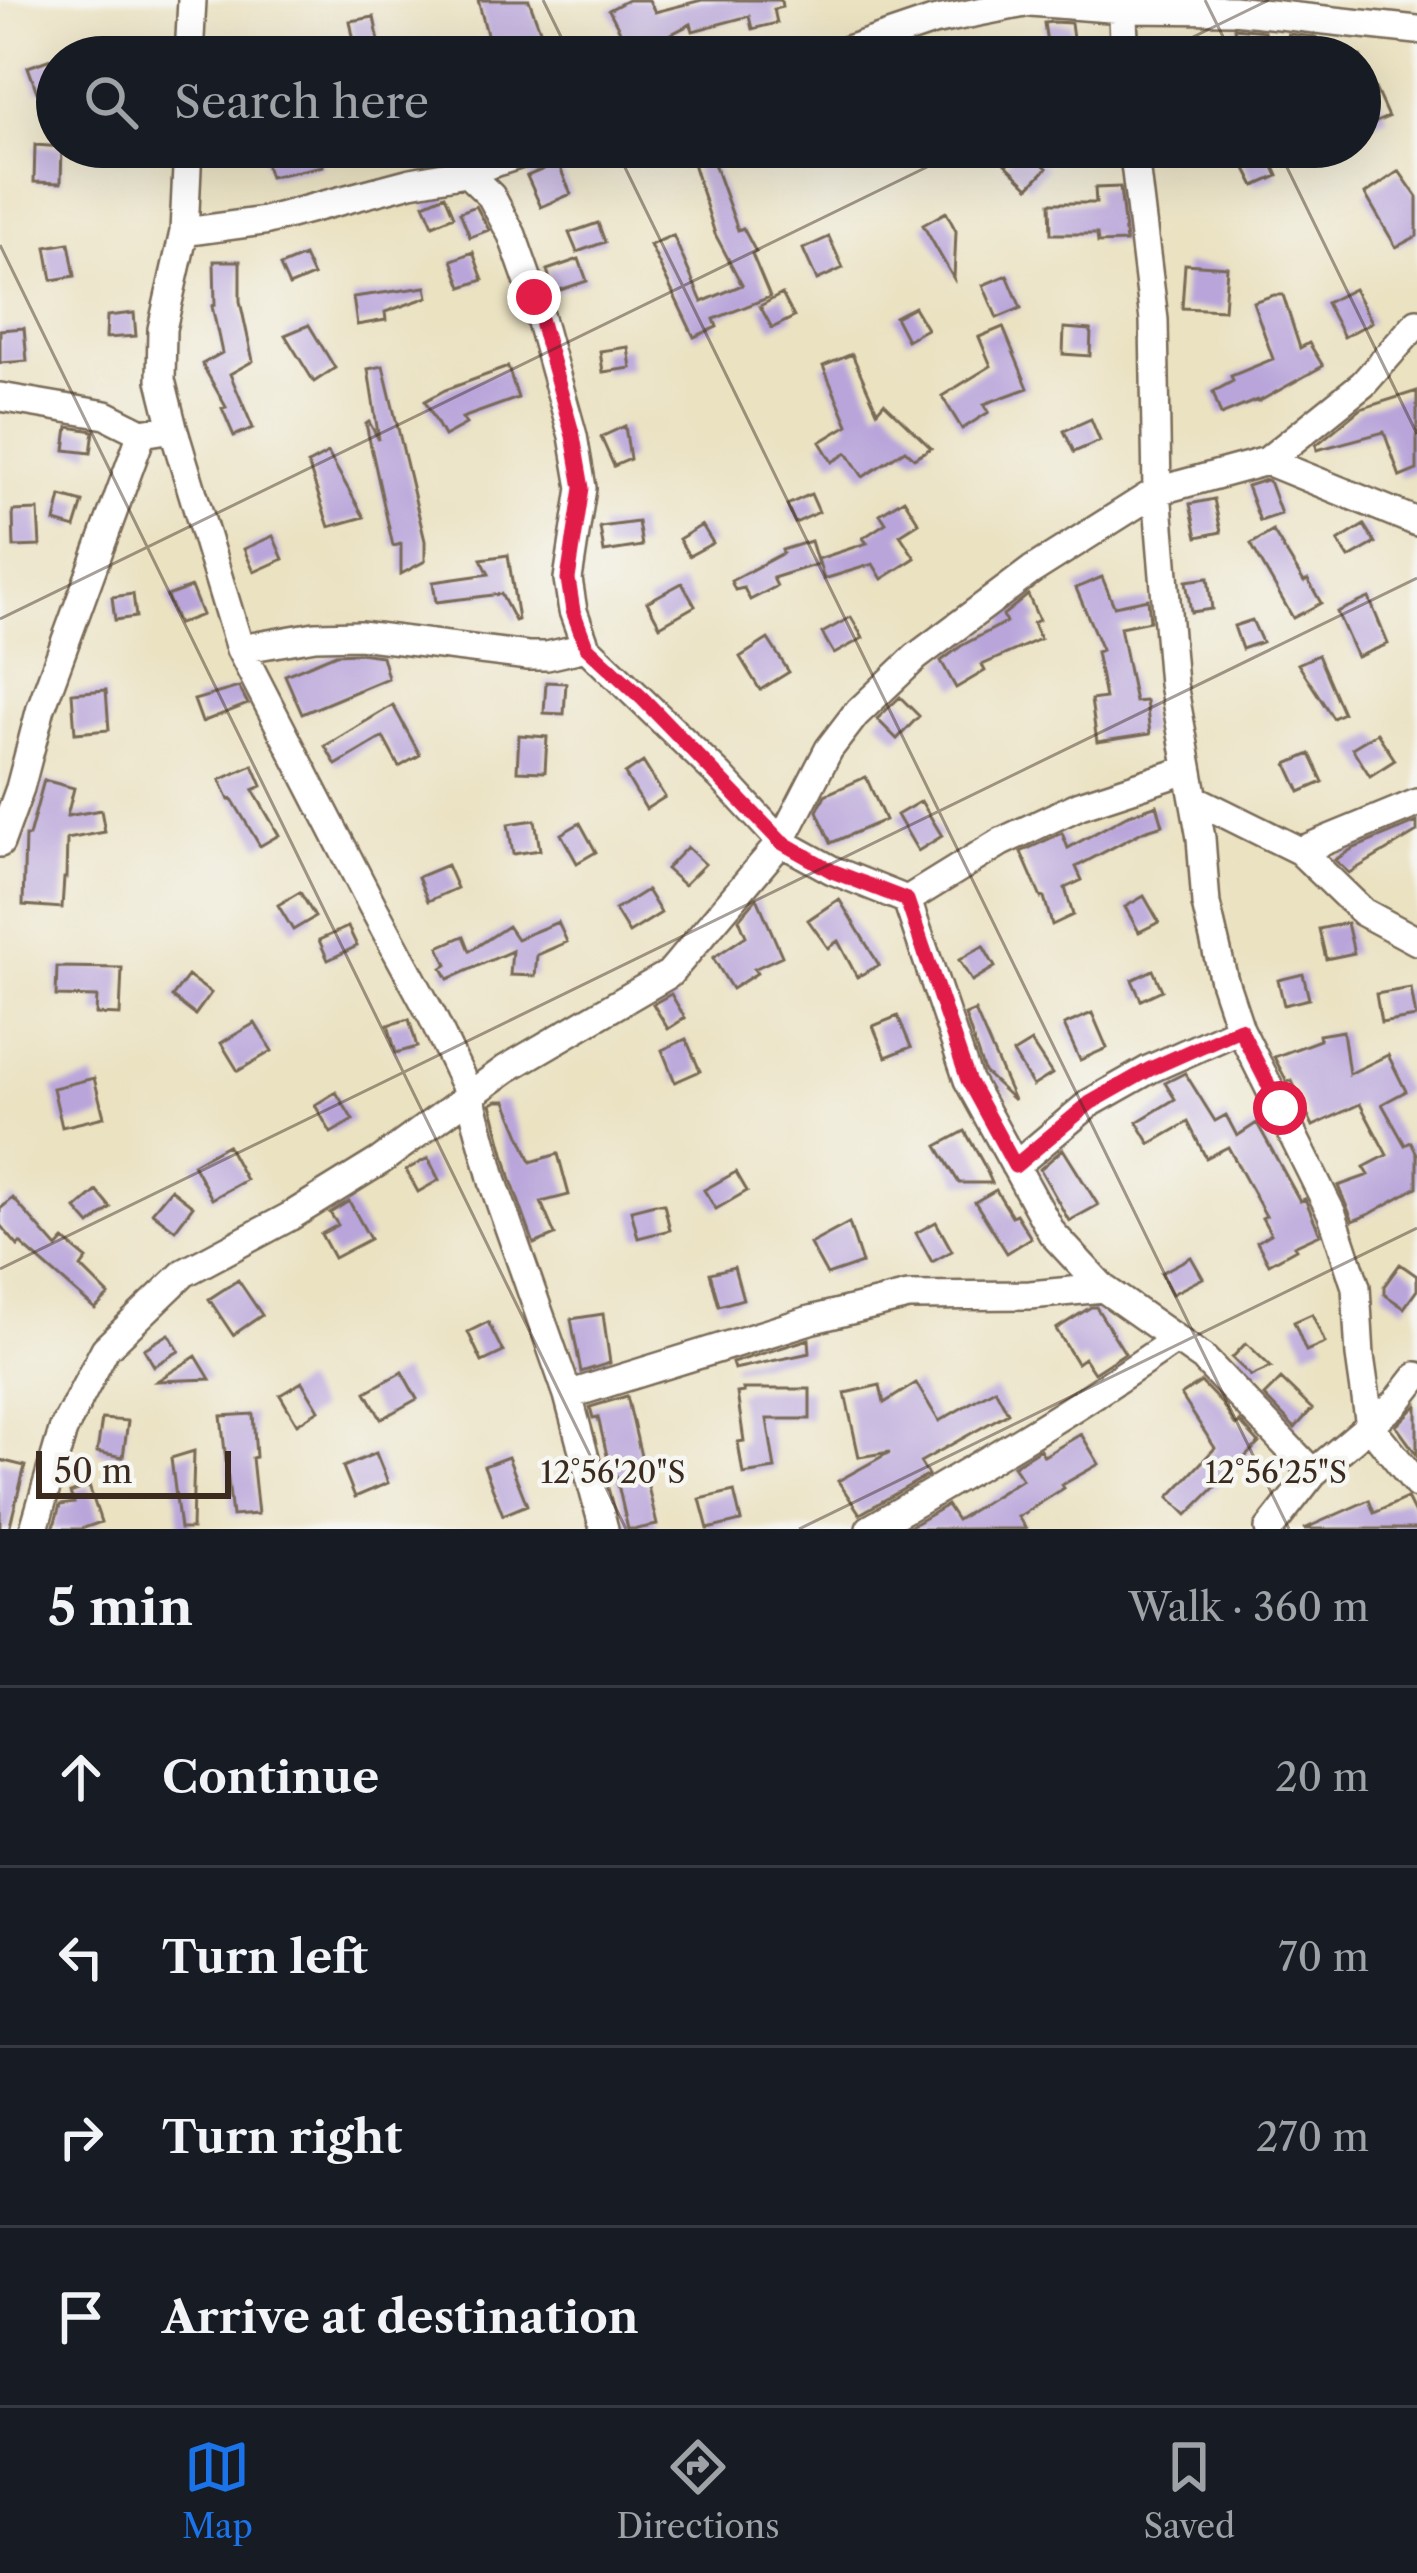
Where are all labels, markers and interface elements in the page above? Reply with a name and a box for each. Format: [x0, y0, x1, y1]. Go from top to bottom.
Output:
search box [36, 36, 1381, 168]
icon: search [78, 69, 144, 135]
text: Search here [174, 74, 429, 130]
route end [507, 270, 561, 324]
route start [1253, 1081, 1307, 1135]
scale bar [36, 1445, 231, 1498]
text: 50 m [54, 1451, 132, 1492]
text: 12°56'20"S [541, 1454, 685, 1491]
text: 12°56'25"S [1205, 1454, 1347, 1491]
text: 5 min [48, 1576, 193, 1638]
text: Walk · 360 m [1128, 1583, 1369, 1631]
icon: ahead [48, 1744, 114, 1810]
text: Continue [162, 1749, 379, 1805]
text: 20 m [1275, 1753, 1369, 1801]
icon: left [48, 1924, 114, 1990]
text: Turn left [162, 1929, 368, 1985]
text: 70 m [1278, 1933, 1369, 1981]
icon: right [48, 2104, 114, 2170]
text: Turn right [162, 2109, 402, 2165]
text: 270 m [1256, 2113, 1369, 2161]
icon: arrive [48, 2284, 114, 2350]
text: Arrive at destination [162, 2289, 639, 2345]
tab: Map [182, 2434, 253, 2547]
tab: Directions [617, 2434, 780, 2547]
tab: Saved [1143, 2434, 1235, 2547]

